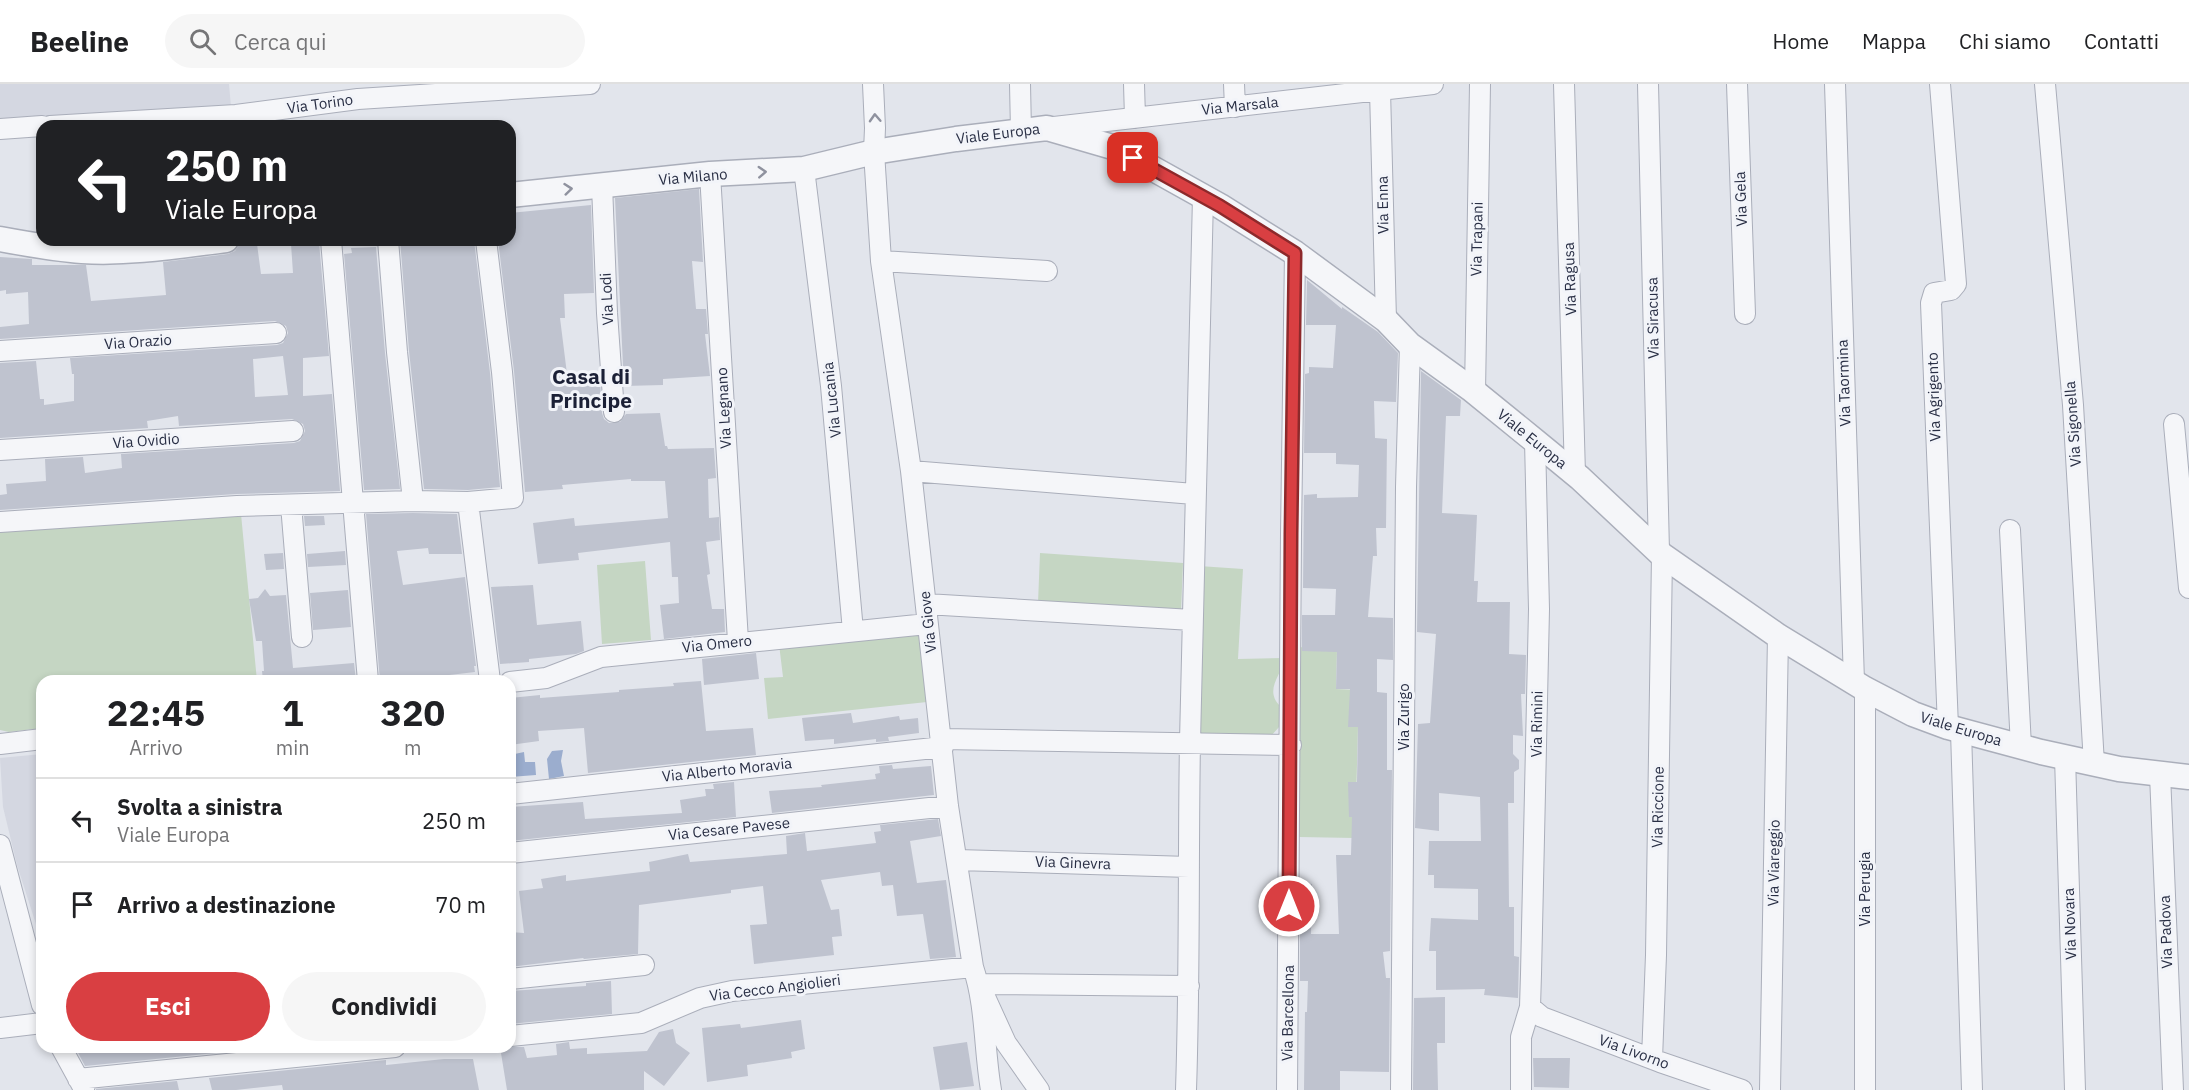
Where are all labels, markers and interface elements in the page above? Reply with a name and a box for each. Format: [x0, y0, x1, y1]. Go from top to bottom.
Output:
search box [165, 14, 585, 68]
text: Beeline [30, 23, 129, 60]
icon: search [186, 25, 219, 58]
text: Cerca qui [234, 27, 327, 56]
text: Home [1773, 27, 1829, 55]
text: Mappa [1862, 27, 1926, 55]
text: Chi siamo [1959, 27, 2051, 55]
text: Contatti [2084, 27, 2159, 55]
street label: Via Torino [286, 89, 354, 118]
street label: Via Marsala [1200, 92, 1280, 119]
one-way arrow [868, 113, 881, 122]
street label: Viale Europa [955, 119, 1041, 148]
pin [1107, 132, 1158, 183]
text: 250 m [165, 138, 288, 193]
icon: arrive [1116, 141, 1149, 174]
icon: left [66, 144, 144, 222]
street label: Via Milano [658, 164, 728, 189]
one-way arrow [758, 165, 767, 178]
street label: Via Gela [1730, 171, 1751, 227]
street label: Via Enna [1372, 176, 1393, 234]
one-way arrow [564, 183, 573, 196]
text: Viale Europa [165, 191, 317, 226]
street label: Via Trapani [1466, 201, 1487, 277]
street label: Via Ragusa [1559, 242, 1580, 316]
street label: Via Lodi [596, 272, 617, 326]
street label: Via Siracusa [1642, 277, 1663, 359]
street label: Via Orazio [104, 330, 172, 353]
street label: Via Taormina [1832, 339, 1855, 427]
street label: Via Agrigento [1922, 352, 1945, 442]
street label: Via Lucania [818, 361, 845, 439]
district label: Casal di Principe [550, 362, 632, 414]
street label: Via Legnano [712, 367, 735, 449]
street label: Via Sigonella [2060, 380, 2085, 468]
street label: Viale Europa [1493, 405, 1571, 473]
street label: Via Ovidio [112, 429, 180, 452]
street label: Via Giove [915, 590, 940, 654]
street label: Via Omero [681, 630, 753, 657]
street label: Via Zurigo [1394, 683, 1413, 751]
text: 22:45 [107, 689, 205, 736]
text: 1 [282, 689, 304, 736]
text: 320 [380, 689, 445, 736]
street label: Via Rimini [1526, 690, 1547, 758]
street label: Viale Europa [1918, 707, 2004, 750]
text: Arrivo [129, 734, 183, 761]
text: min [276, 734, 310, 761]
text: m [404, 734, 422, 761]
street label: Via Alberto Moravia [661, 753, 793, 786]
street label: Via Riccione [1647, 766, 1668, 848]
text: Svolta a sinistra [117, 792, 282, 821]
icon: left [66, 804, 99, 837]
text: 250 m [422, 806, 486, 835]
street label: Via Cesare Pavese [667, 813, 791, 844]
street label: Via Viareggio [1763, 819, 1784, 907]
text: Viale Europa [117, 821, 230, 848]
street label: Via Perugia [1855, 851, 1874, 927]
street label: Via Ginevra [1035, 852, 1111, 873]
position arrow [1257, 874, 1321, 938]
icon: arrive [66, 888, 99, 921]
street label: Via Novara [2059, 888, 2080, 960]
text: Arrivo a destinazione [117, 890, 336, 919]
text: 70 m [435, 890, 486, 919]
street label: Via Padova [2155, 895, 2176, 969]
street label: Via Barcellona [1277, 965, 1298, 1061]
street label: Via Cecco Angiolieri [708, 970, 842, 1005]
button: Esci [66, 972, 270, 1041]
button: Condividi [282, 972, 486, 1041]
street label: Via Livorno [1596, 1030, 1672, 1073]

